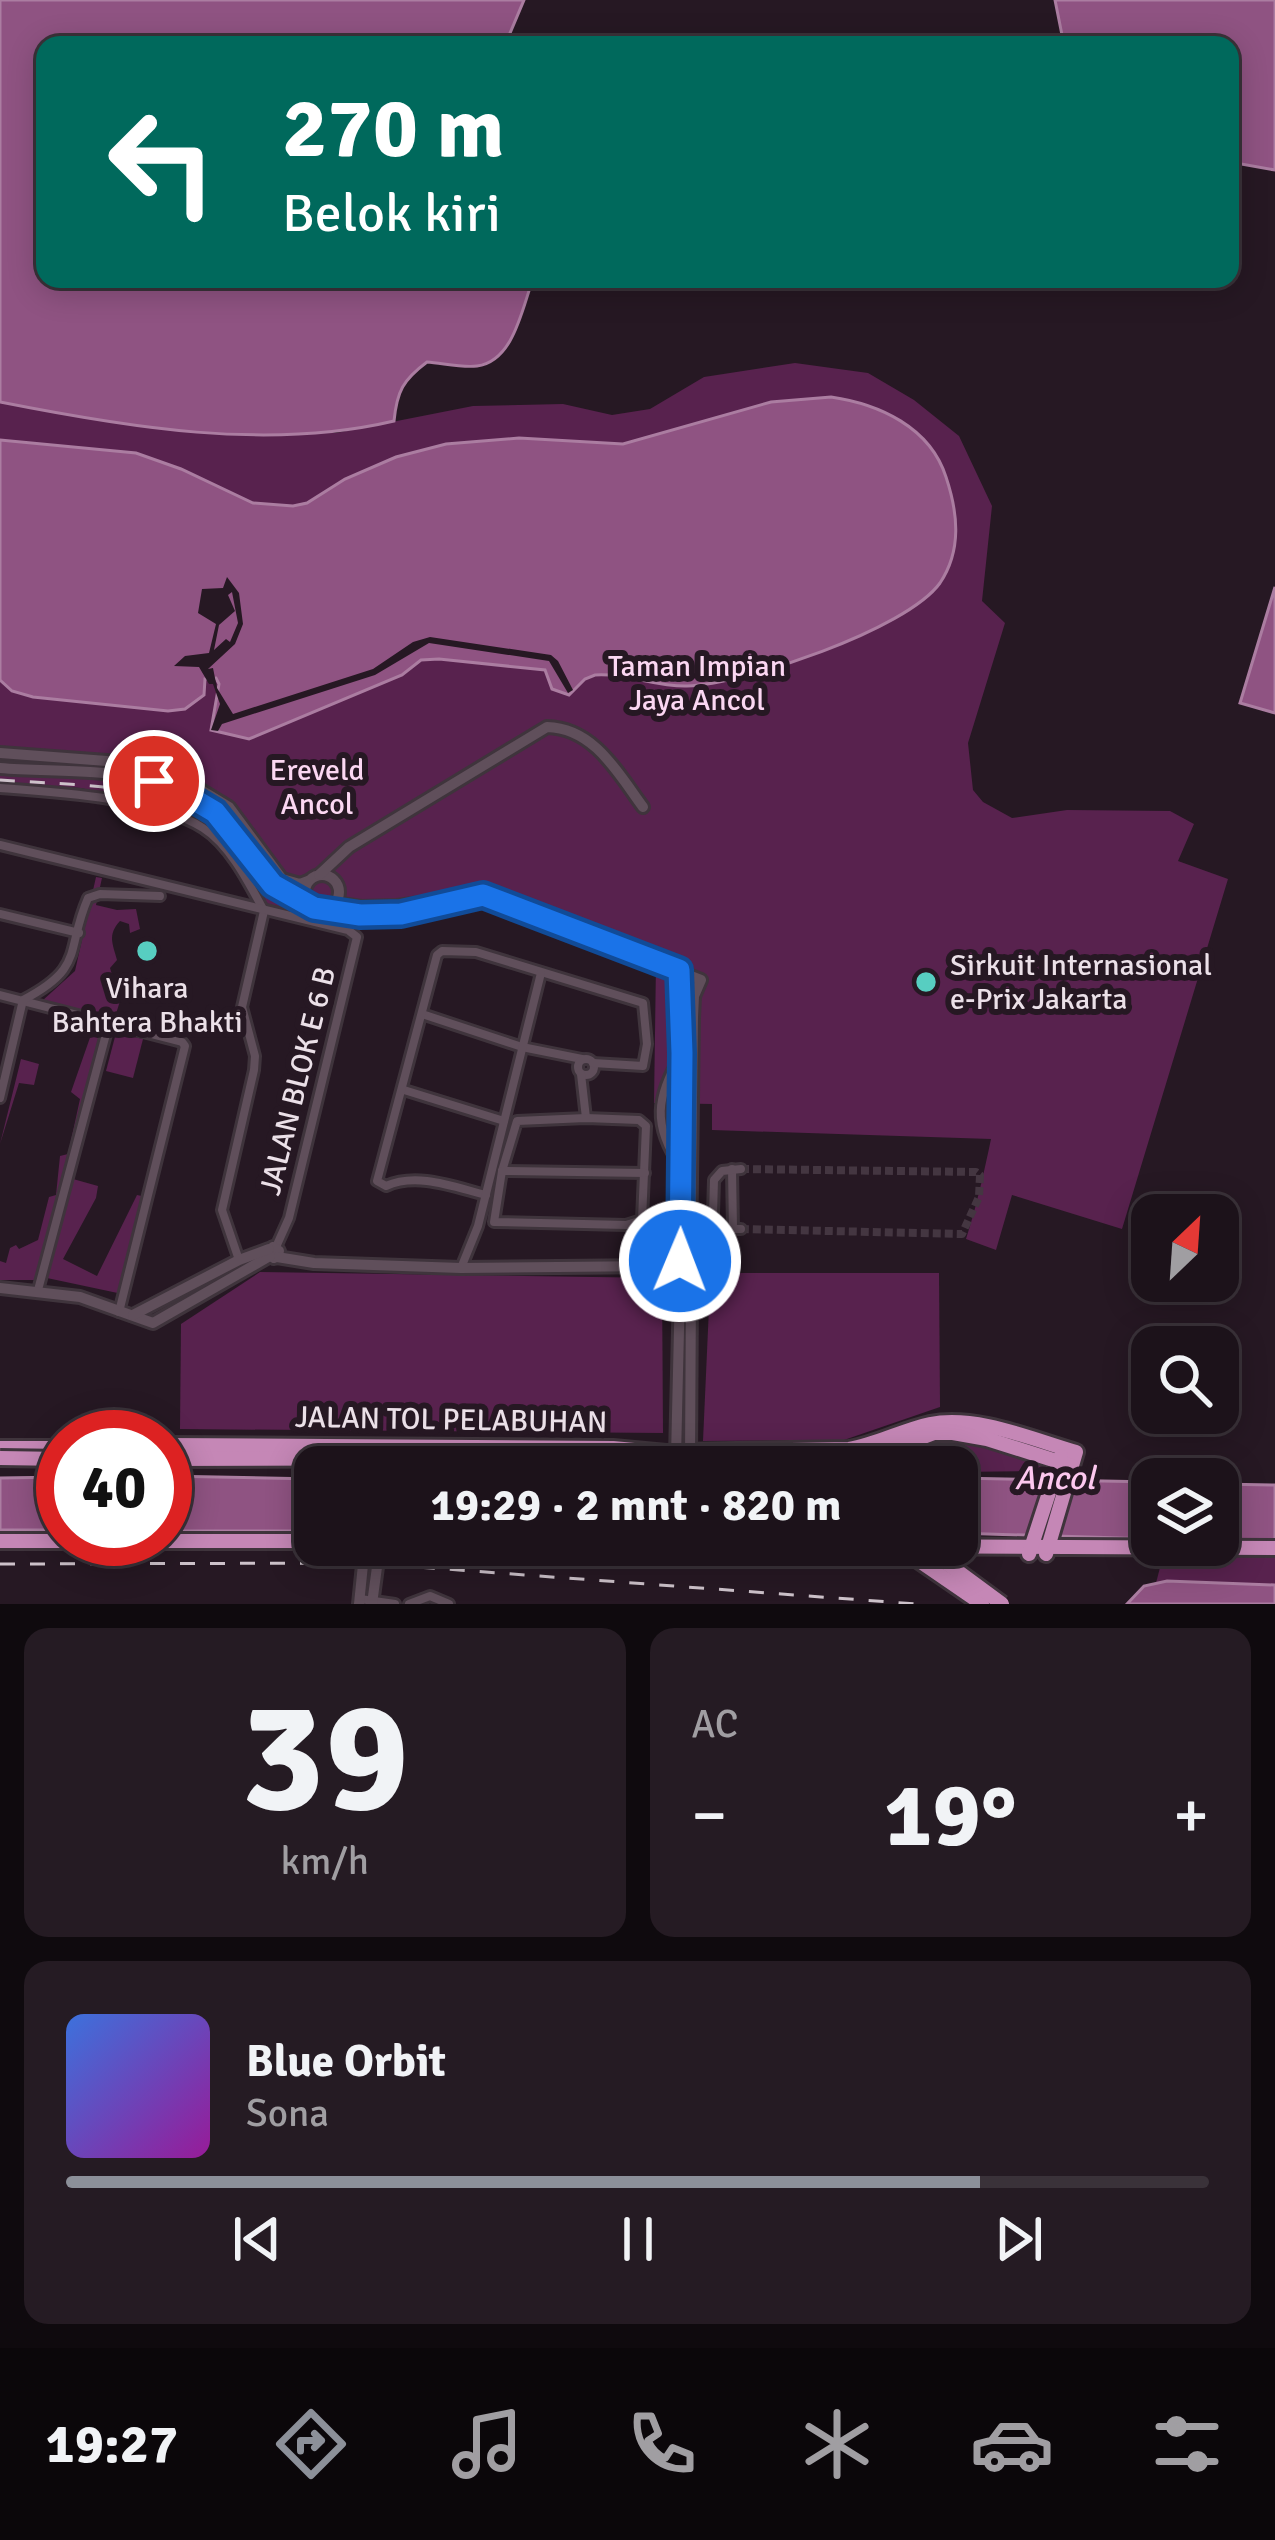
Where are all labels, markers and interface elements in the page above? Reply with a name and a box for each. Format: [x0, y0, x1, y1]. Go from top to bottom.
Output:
text: 270 m [282, 77, 504, 181]
icon: left [84, 84, 240, 240]
text: Belok kiri [282, 180, 501, 247]
park label: Taman Impian Jaya Ancol [608, 648, 786, 719]
pin [103, 730, 205, 832]
icon: arrive [121, 748, 187, 814]
park label: Ereveld Ancol [270, 752, 364, 823]
marker: Vihara Bahtera Bhakti [134, 938, 160, 964]
place label: Sirkuit Internasional e-Prix Jakarta [950, 947, 1212, 1018]
street label: JALAN BLOK E 6 B [252, 963, 344, 1199]
marker: Sirkuit Internasional e-Prix Jakarta [913, 969, 939, 995]
place label: Vihara Bahtera Bhakti [51, 970, 243, 1041]
north arrow [1131, 1194, 1239, 1302]
map controls [1131, 1194, 1239, 1566]
position arrow [617, 1198, 743, 1324]
button: search [1131, 1326, 1239, 1434]
street label: JALAN TOL PELABUHAN [294, 1399, 608, 1441]
speed limit sign: 40 [36, 1410, 192, 1566]
water label: Ancol [1015, 1458, 1098, 1499]
button: layers [1131, 1458, 1239, 1566]
text: 19:29 · 2 mnt · 820 m [431, 1478, 841, 1533]
text: 39 [241, 1662, 409, 1855]
text: AC [692, 1700, 738, 1748]
text: 19° [884, 1760, 1017, 1871]
text: − [692, 1775, 727, 1856]
text: + [1173, 1775, 1209, 1856]
text: km/h [281, 1837, 369, 1885]
text: Blue Orbit [246, 2034, 446, 2089]
text: Sona [246, 2089, 329, 2137]
icon: previous [224, 2206, 290, 2272]
icon: pause [605, 2206, 671, 2272]
icon: next [986, 2206, 1052, 2272]
icon: directions [269, 2402, 353, 2486]
icon: music [445, 2402, 529, 2486]
icon: phone [620, 2402, 704, 2486]
icon: climate [795, 2402, 879, 2486]
icon: car [970, 2402, 1054, 2486]
icon: filters [1145, 2402, 1229, 2486]
text: 19:27 [46, 2411, 178, 2478]

